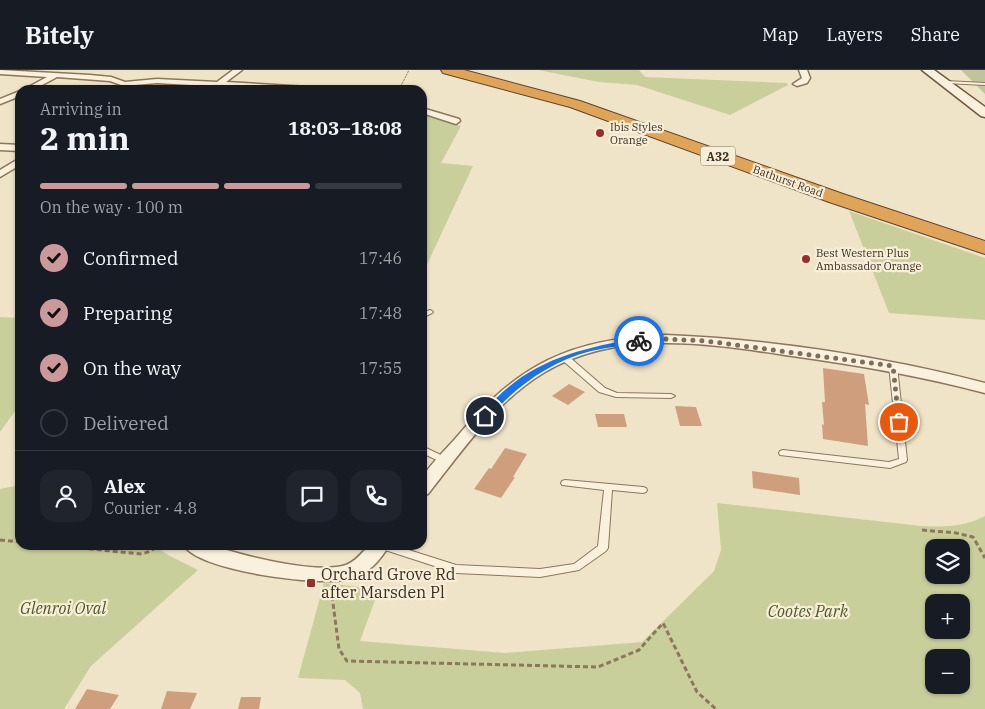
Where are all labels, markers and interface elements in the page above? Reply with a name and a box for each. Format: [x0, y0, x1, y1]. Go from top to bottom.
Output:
text: Bitely [25, 19, 94, 51]
text: Map [762, 23, 799, 46]
text: Layers [827, 23, 883, 46]
text: Share [911, 23, 960, 46]
text: Arriving in [40, 99, 122, 119]
text: 18:03–18:08 [288, 116, 402, 140]
text: 2 min [40, 117, 130, 159]
place label: Ibis Styles Orange [610, 120, 663, 147]
marker: Ibis Styles Orange [594, 127, 606, 139]
road number: A32 [700, 146, 736, 165]
street label: Bathurst Road [751, 162, 825, 200]
text: On the way · 100 m [40, 197, 183, 217]
icon: check [40, 244, 68, 272]
text: Confirmed [83, 246, 178, 270]
place label: Best Western Plus Ambassador Orange [816, 246, 921, 273]
text: 17:46 [359, 248, 402, 268]
marker: Best Western Plus Ambassador Orange [800, 253, 812, 265]
icon: check [40, 299, 68, 327]
text: Preparing [83, 301, 172, 325]
text: 17:48 [359, 303, 402, 323]
courier [614, 316, 664, 366]
icon: bike [625, 327, 653, 355]
icon: check [40, 354, 68, 382]
text: On the way [83, 356, 181, 380]
text: 17:55 [359, 358, 402, 378]
pin [464, 395, 506, 437]
pin [878, 401, 920, 443]
icon: home [471, 402, 499, 430]
icon: bag [885, 408, 913, 436]
text: Delivered [83, 411, 169, 435]
button: person [40, 470, 92, 522]
button: chat [286, 470, 338, 522]
button: phone [350, 470, 402, 522]
text: Alex [104, 474, 145, 498]
text: Courier · 4.8 [104, 498, 197, 518]
map controls [925, 539, 970, 694]
button: layers [925, 539, 970, 584]
place label: Orchard Grove Rd after Marsden Pl [321, 564, 456, 602]
marker: Orchard Grove Rd after Marsden Pl [305, 577, 317, 589]
button: + [925, 594, 970, 639]
park label: Glenroi Oval [20, 598, 106, 618]
park label: Cootes Park [768, 601, 849, 621]
button: − [925, 649, 970, 694]

